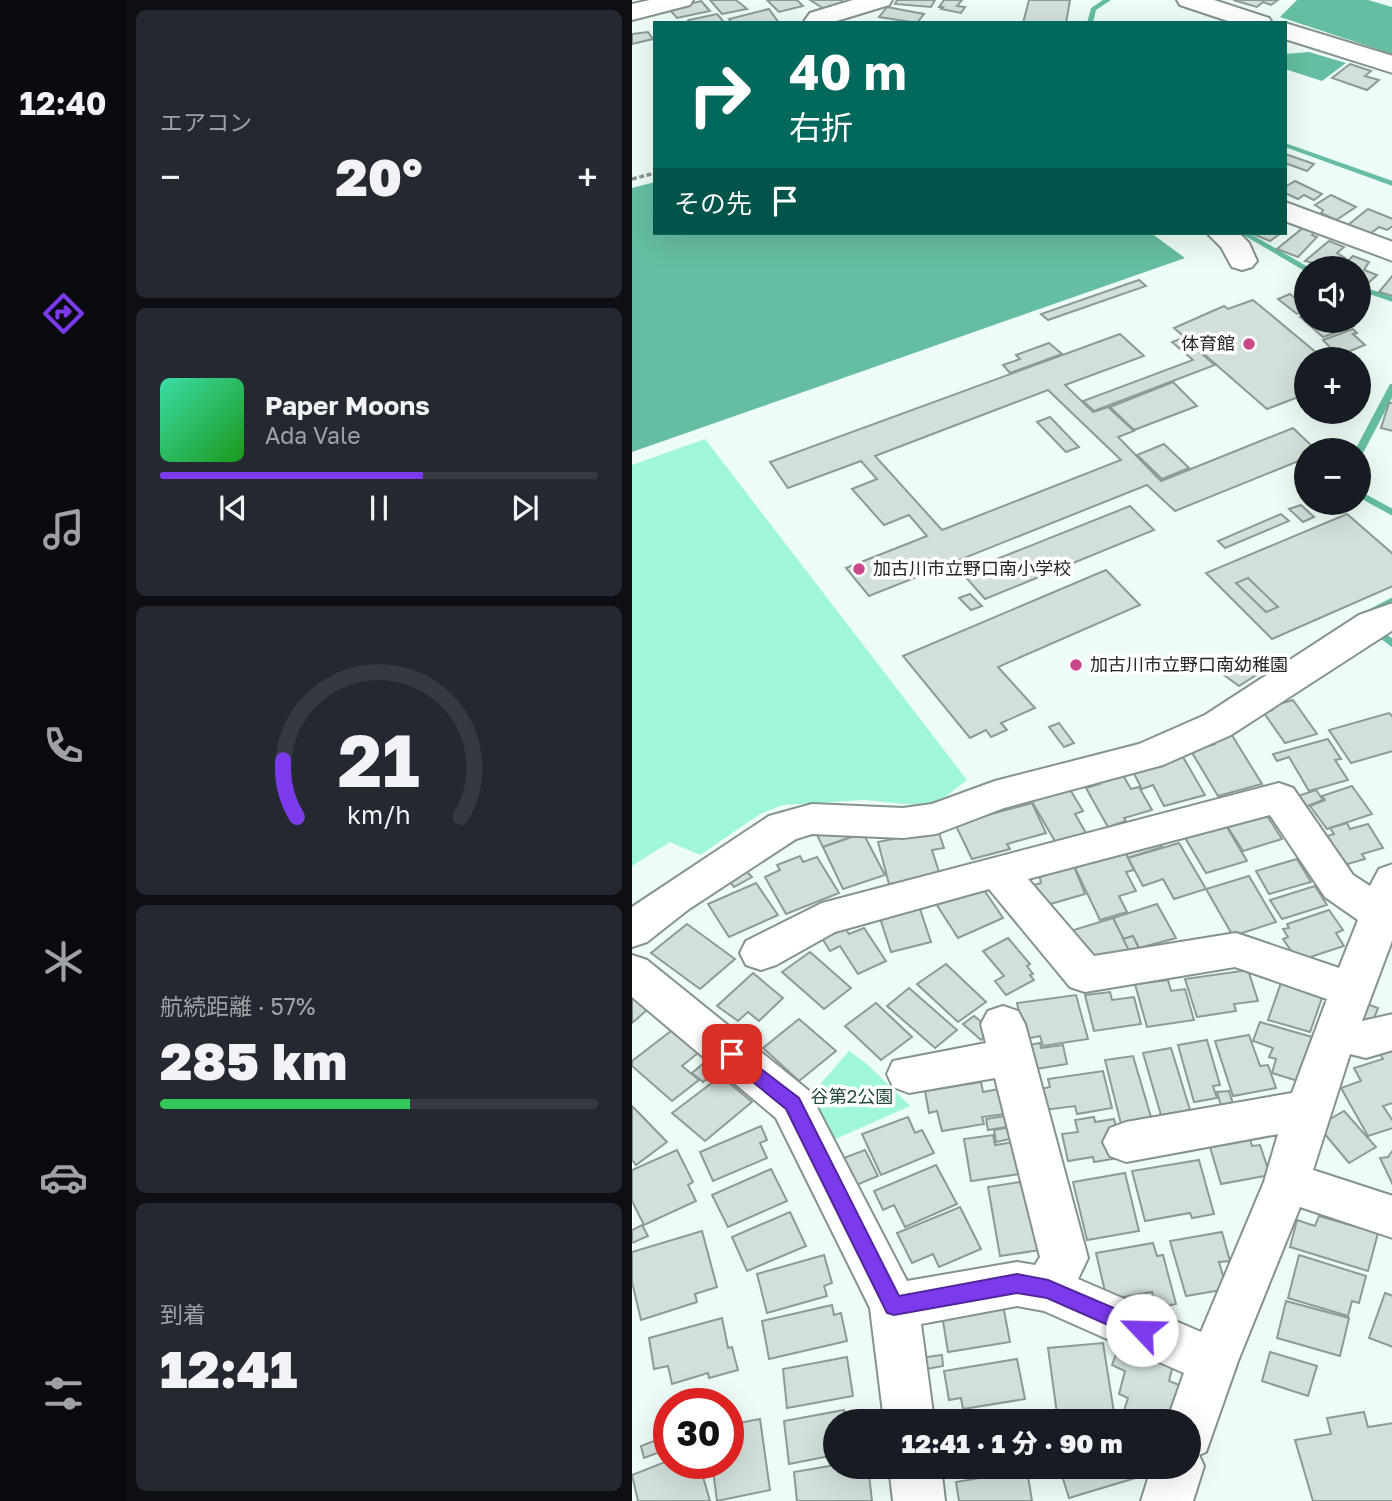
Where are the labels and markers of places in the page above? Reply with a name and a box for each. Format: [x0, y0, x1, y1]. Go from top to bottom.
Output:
place label: 体育館 [1181, 332, 1235, 354]
marker: 体育館 [1241, 336, 1257, 352]
place label: 加古川市立野口南小学校 [873, 557, 1071, 579]
marker: 加古川市立野口南小学校 [851, 561, 867, 577]
place label: 加古川市立野口南幼稚園 [1090, 653, 1288, 675]
marker: 加古川市立野口南幼稚園 [1068, 657, 1084, 673]
pin [702, 1024, 762, 1084]

